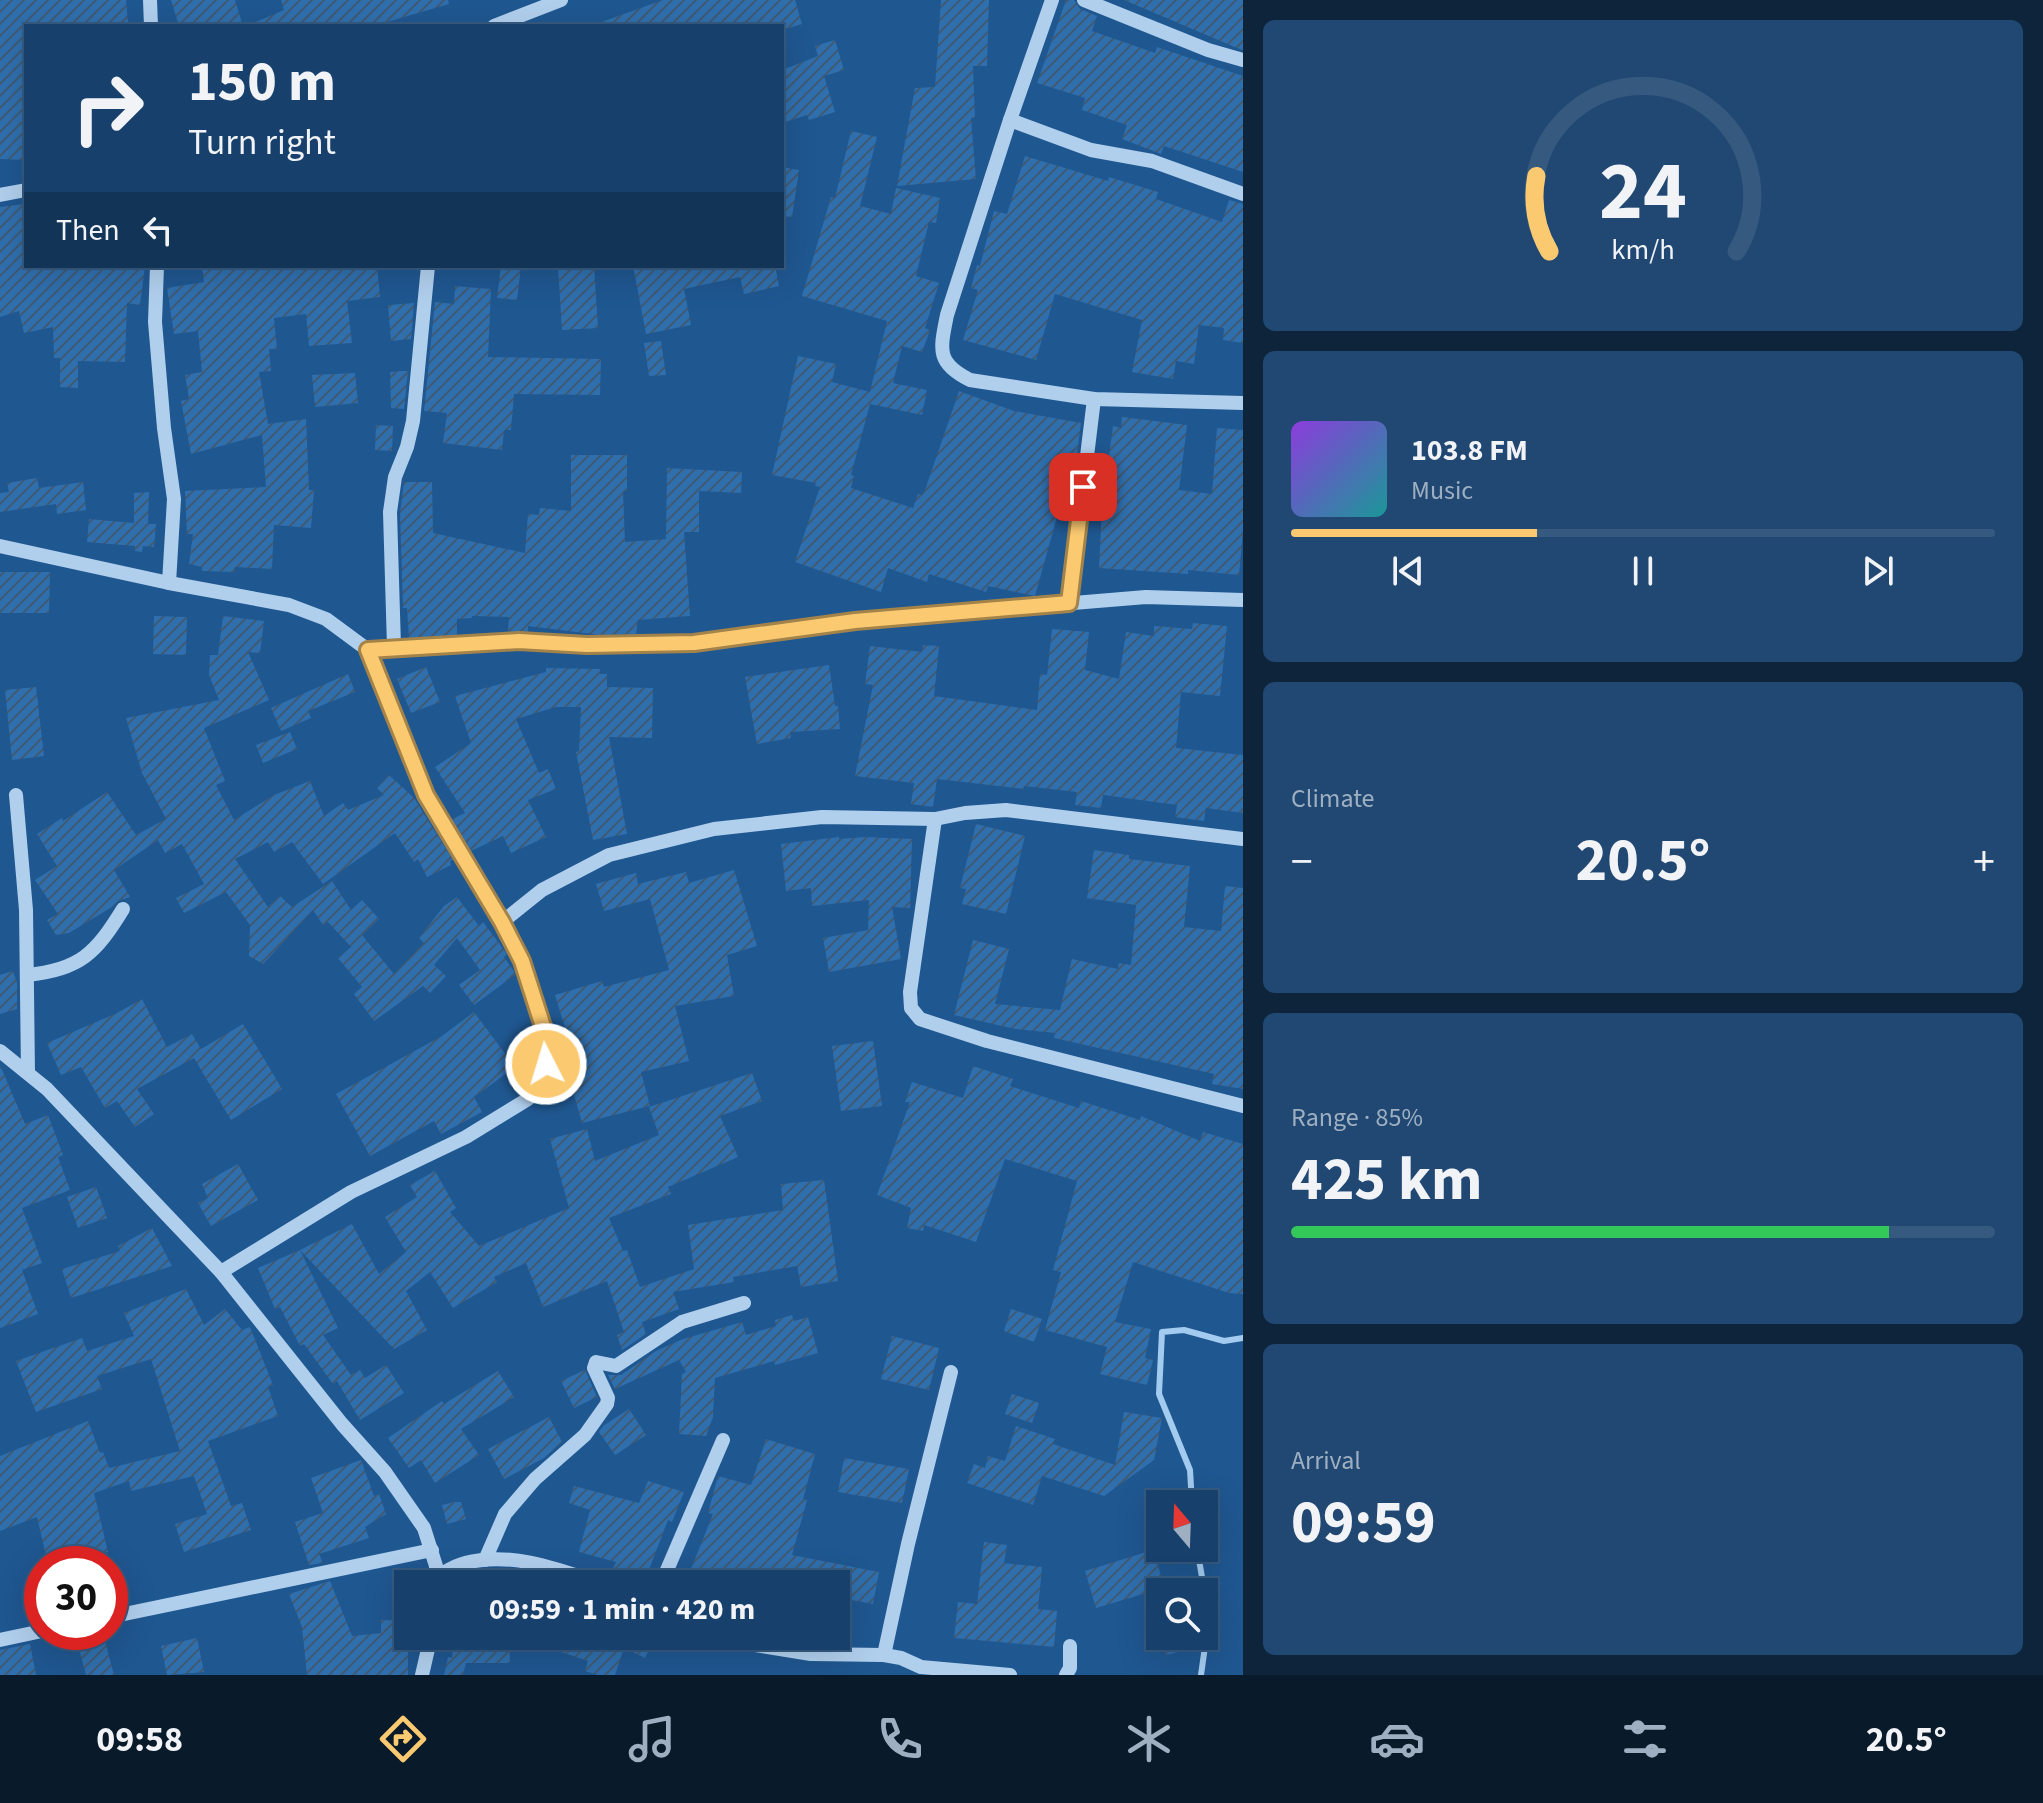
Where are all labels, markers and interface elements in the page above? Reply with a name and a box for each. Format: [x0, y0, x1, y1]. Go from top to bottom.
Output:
text: 150 m [188, 43, 336, 122]
icon: right [56, 56, 160, 160]
text: Turn right [188, 117, 336, 168]
text: 24 [1599, 132, 1687, 250]
icon: left [136, 208, 180, 252]
text: Then [56, 209, 120, 252]
text: km/h [1611, 230, 1675, 270]
text: 103.8 FM [1411, 429, 1528, 472]
pin [1049, 453, 1117, 521]
icon: arrive [1061, 465, 1105, 509]
text: Music [1411, 472, 1473, 509]
icon: previous [1386, 549, 1430, 593]
icon: pause [1621, 549, 1665, 593]
icon: next [1856, 549, 1900, 593]
text: Climate [1291, 780, 1375, 817]
text: 20.5° [1576, 819, 1710, 904]
text: − [1291, 831, 1313, 894]
text: + [1973, 831, 1995, 894]
position arrow [504, 1022, 588, 1106]
text: Range · 85% [1291, 1099, 1423, 1136]
text: 425 km [1291, 1138, 1482, 1223]
text: Arrival [1291, 1442, 1361, 1479]
text: 09:59 [1291, 1481, 1436, 1566]
north arrow [1146, 1490, 1218, 1562]
map controls [1146, 1490, 1218, 1650]
speed limit sign: 30 [24, 1546, 128, 1650]
button: search [1146, 1578, 1218, 1650]
text: 09:59 · 1 min · 420 m [489, 1588, 755, 1631]
icon: directions [375, 1711, 431, 1767]
icon: music [624, 1711, 680, 1767]
icon: phone [872, 1711, 928, 1767]
icon: climate [1121, 1711, 1177, 1767]
icon: car [1369, 1711, 1425, 1767]
icon: filters [1617, 1711, 1673, 1767]
text: 09:58 [96, 1714, 183, 1765]
text: 20.5° [1866, 1714, 1947, 1765]

